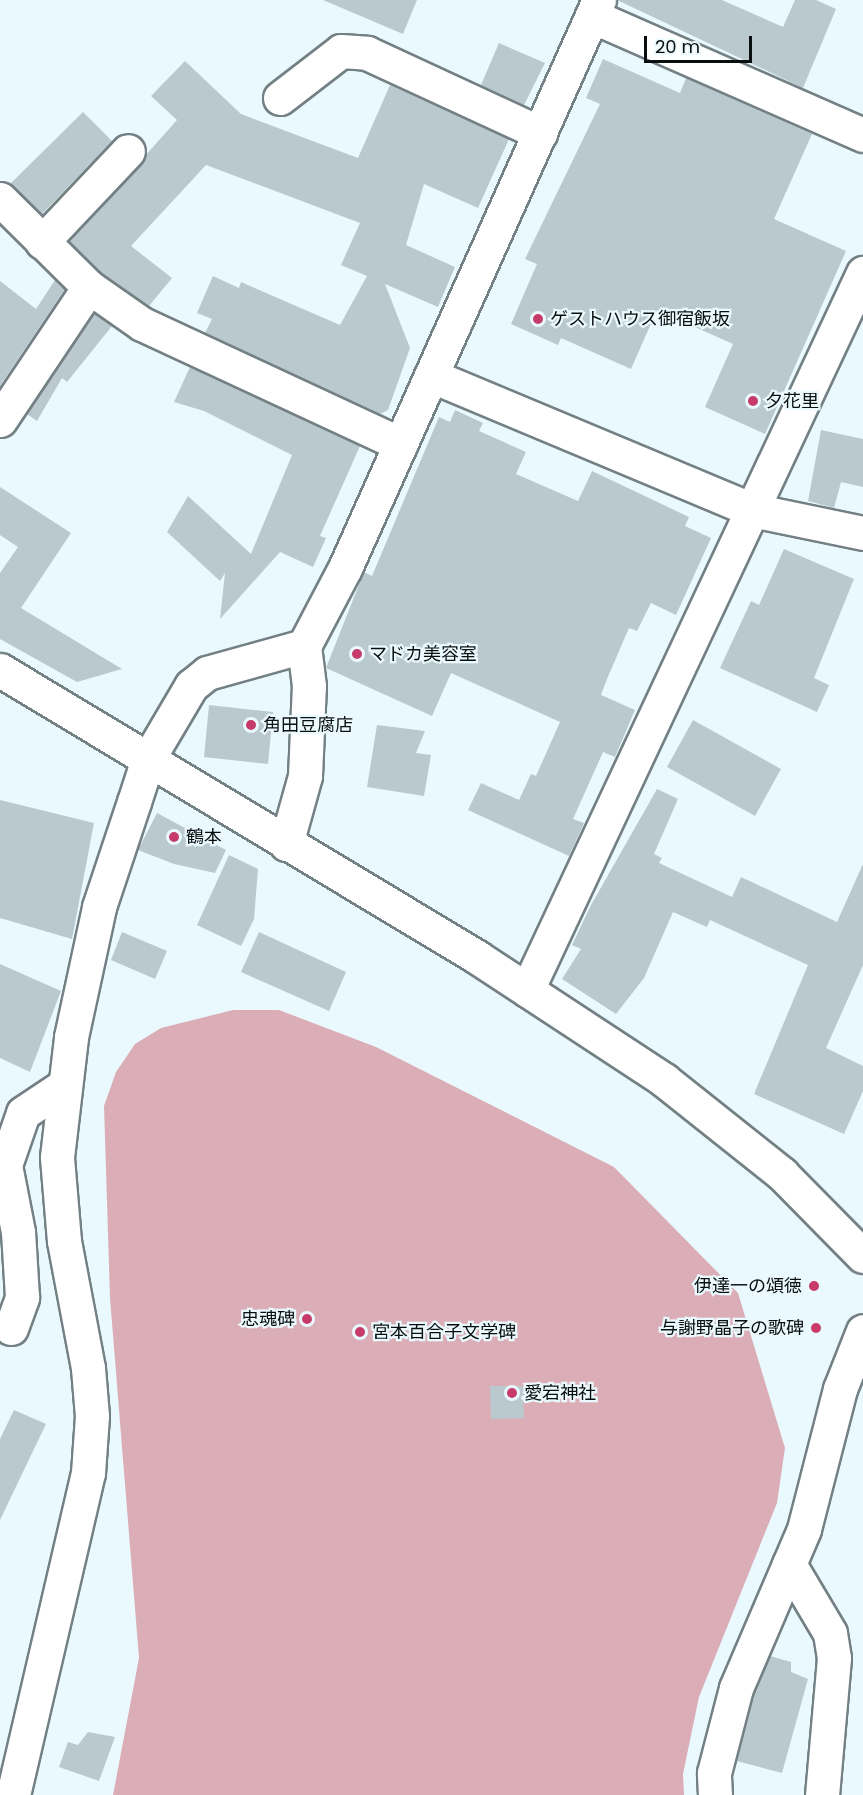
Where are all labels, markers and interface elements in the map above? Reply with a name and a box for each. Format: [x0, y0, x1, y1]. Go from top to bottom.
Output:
scale bar [647, 24, 755, 62]
text: 20 m [655, 34, 700, 59]
place label: ゲストハウス御宿飯坂 [550, 308, 730, 330]
marker: ゲストハウス御宿飯坂 [531, 312, 545, 326]
place label: 夕花里 [765, 390, 819, 412]
marker: 夕花里 [746, 394, 760, 408]
place label: マドカ美容室 [369, 643, 477, 665]
marker: マドカ美容室 [350, 647, 364, 661]
place label: 角田豆腐店 [263, 714, 353, 736]
marker: 角田豆腐店 [244, 718, 258, 732]
place label: 鶴本 [186, 826, 222, 848]
marker: 鶴本 [167, 830, 181, 844]
place label: 伊達一の頌徳 [694, 1275, 802, 1297]
marker: 伊達一の頌徳 [807, 1279, 821, 1293]
place label: 忠魂碑 [241, 1308, 295, 1330]
marker: 忠魂碑 [300, 1312, 314, 1326]
place label: 与謝野晶子の歌碑 [660, 1317, 804, 1339]
place label: 宮本百合子文学碑 [372, 1321, 516, 1343]
marker: 与謝野晶子の歌碑 [809, 1321, 823, 1335]
marker: 宮本百合子文学碑 [353, 1325, 367, 1339]
place label: 愛宕神社 [524, 1382, 596, 1404]
marker: 愛宕神社 [505, 1386, 519, 1400]

